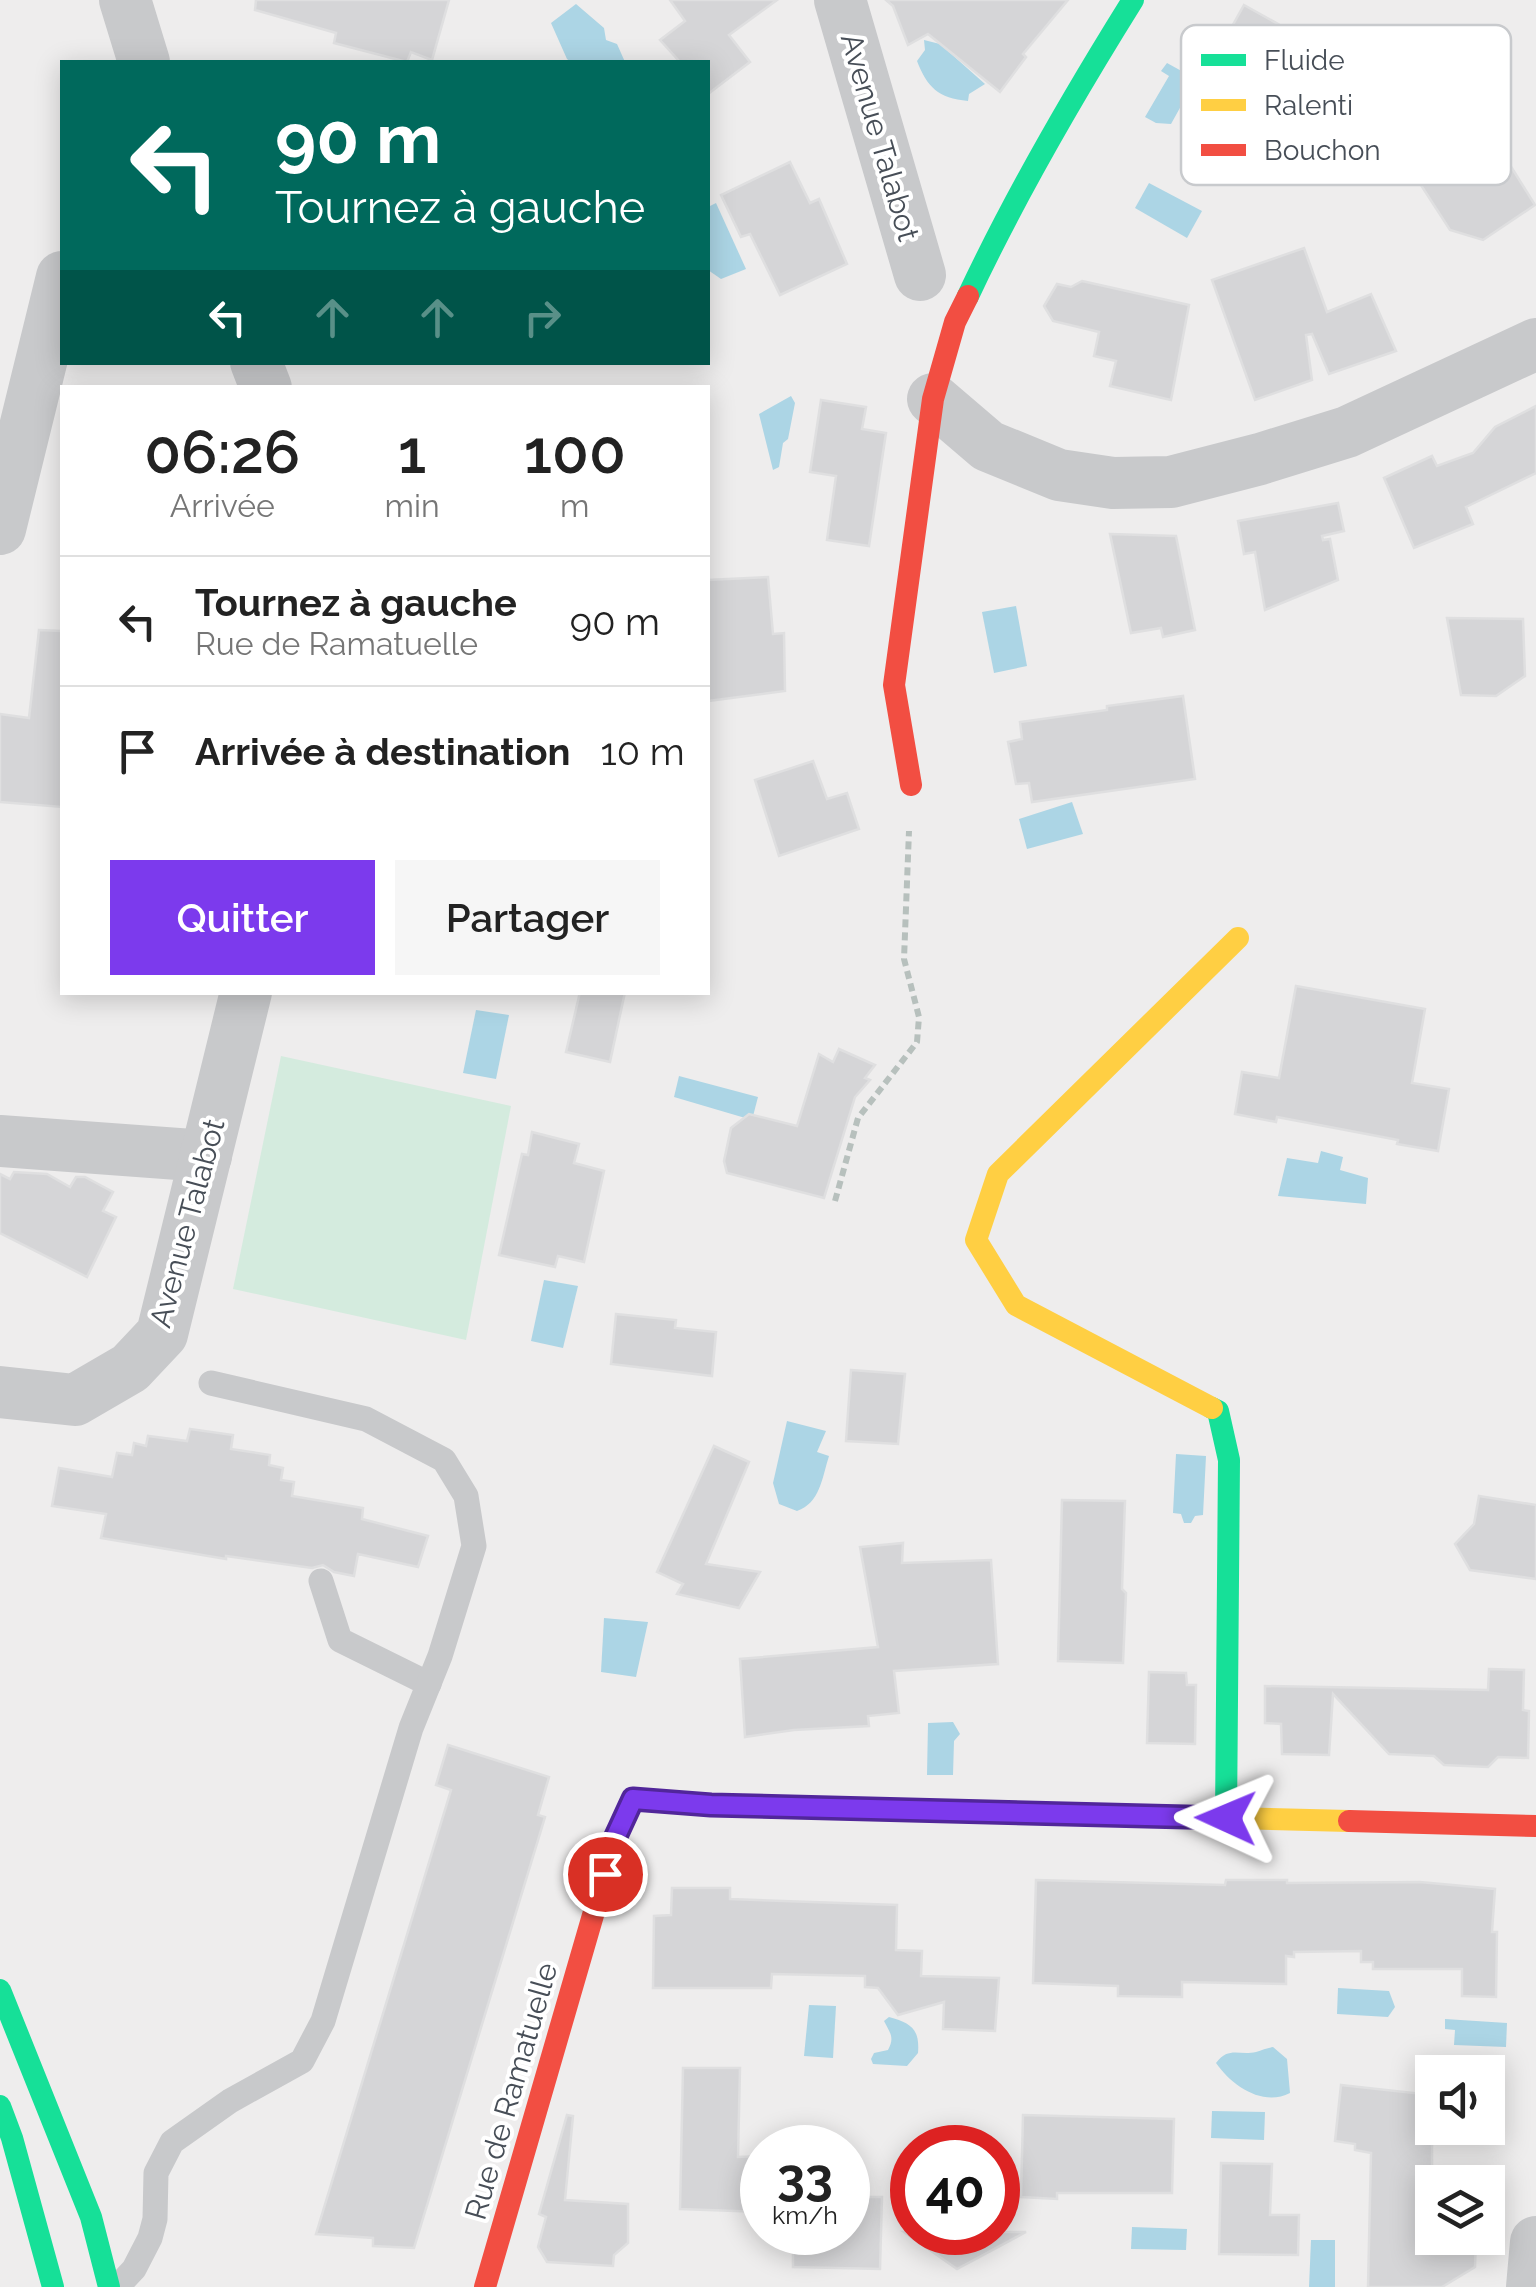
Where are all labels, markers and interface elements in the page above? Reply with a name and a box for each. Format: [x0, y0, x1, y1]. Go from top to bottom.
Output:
legend [1181, 25, 1511, 185]
street label: Avenue Talabot [834, 29, 926, 245]
text: Fluide [1264, 44, 1345, 77]
text: Ralenti [1264, 89, 1353, 122]
text: 90 m [275, 97, 441, 179]
icon: left [110, 100, 240, 230]
text: Bouchon [1264, 134, 1381, 167]
text: Tournez à gauche [275, 181, 645, 234]
icon: left [200, 290, 255, 345]
icon: ahead [305, 290, 360, 345]
icon: ahead [410, 290, 465, 345]
icon: right [515, 290, 570, 345]
text: 06:26 [144, 417, 300, 487]
text: 1 [398, 417, 426, 487]
text: 100 [524, 417, 626, 487]
text: Arrivée [170, 487, 275, 524]
text: min [385, 487, 440, 524]
text: m [560, 487, 589, 524]
text: Tournez à gauche [195, 580, 517, 625]
icon: left [110, 594, 165, 649]
text: 90 m [570, 599, 660, 644]
text: Rue de Ramatuelle [195, 625, 478, 662]
icon: arrive [110, 724, 165, 779]
text: Arrivée à destination [195, 729, 571, 774]
text: 10 m [601, 729, 685, 774]
button: Quitter [110, 860, 375, 975]
button: Partager [395, 860, 660, 975]
street label: Avenue Talabot [142, 1115, 232, 1331]
position arrow [1174, 1766, 1278, 1870]
pin [563, 1832, 648, 1917]
icon: arrive [578, 1847, 633, 1902]
street label: Rue de Ramatuelle [458, 1959, 564, 2223]
map controls [1415, 2055, 1505, 2255]
button: sound [1415, 2055, 1505, 2145]
speed limit sign: 40 [890, 2125, 1020, 2255]
text: 33 [777, 2148, 833, 2207]
button: layers [1415, 2165, 1505, 2255]
text: km/h [772, 2200, 838, 2230]

